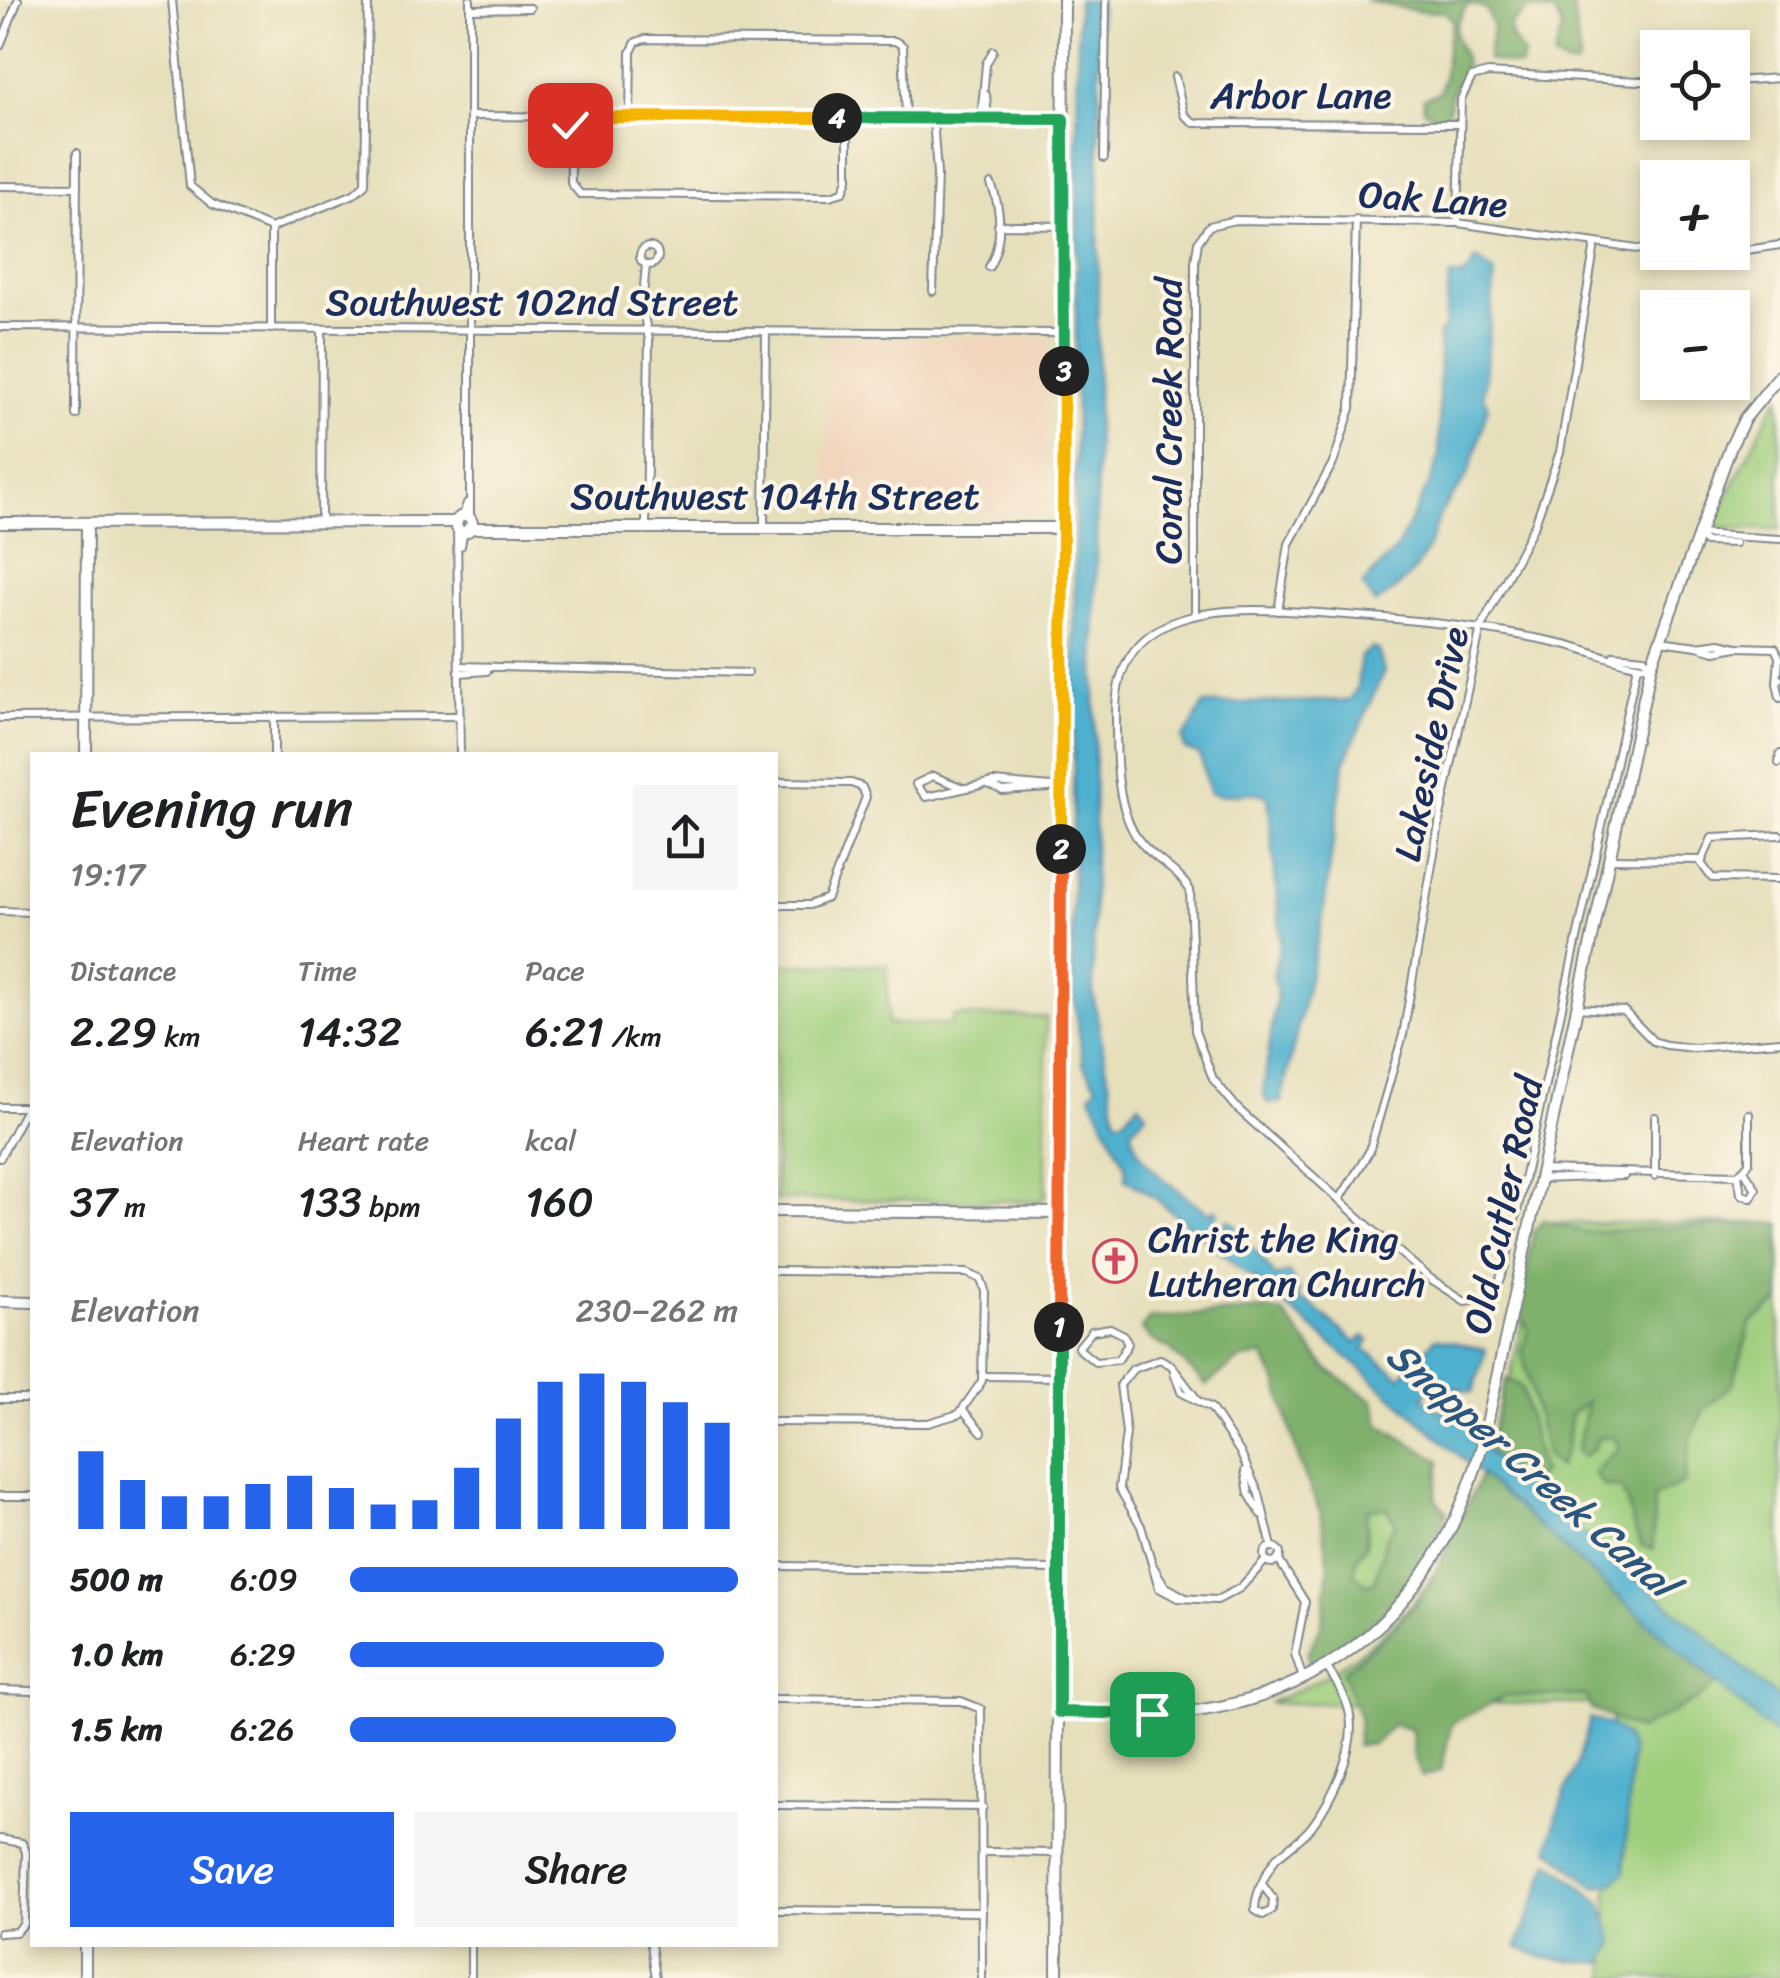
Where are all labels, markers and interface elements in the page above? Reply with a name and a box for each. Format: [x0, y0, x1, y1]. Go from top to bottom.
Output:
map controls [1640, 30, 1750, 400]
button: locate [1640, 30, 1750, 140]
street label: Arbor Lane [1210, 62, 1392, 129]
pin [528, 83, 613, 168]
pin: 4 [812, 93, 862, 143]
text: 4 [828, 93, 846, 142]
icon: check [543, 98, 598, 153]
button: + [1640, 160, 1750, 270]
street label: Oak Lane [1356, 161, 1510, 238]
street label: Southwest 102nd Street [325, 269, 739, 336]
street label: Coral Creek Road [1135, 276, 1202, 564]
button: − [1640, 290, 1750, 400]
pin: 3 [1039, 346, 1089, 396]
text: 3 [1056, 346, 1072, 395]
street label: Southwest 104th Street [570, 463, 980, 530]
street label: Lakeside Drive [1374, 620, 1489, 868]
text: Evening run [70, 760, 353, 857]
button: share [633, 785, 738, 890]
pin: 2 [1036, 824, 1086, 874]
text: 2 [1053, 824, 1069, 873]
text: 19:17 [70, 846, 145, 903]
text: Distance [70, 946, 176, 995]
text: Time [298, 946, 357, 995]
text: Pace [525, 946, 585, 995]
text: 2.29 [70, 995, 157, 1069]
text: 14:32 [298, 995, 402, 1069]
text: 6:21 [525, 995, 604, 1069]
text: km [157, 1012, 201, 1061]
text: /km [604, 1012, 662, 1061]
street label: Old Cutler Road [1444, 1067, 1564, 1340]
text: Elevation [70, 1116, 183, 1165]
text: Heart rate [298, 1116, 429, 1165]
text: kcal [525, 1116, 576, 1165]
text: 37 [70, 1165, 117, 1239]
text: 133 [298, 1165, 362, 1239]
text: 160 [525, 1165, 594, 1239]
text: m [117, 1182, 146, 1231]
text: bpm [362, 1182, 421, 1231]
place label: Christ the King Lutheran Church [1148, 1206, 1425, 1317]
church icon: Christ the King Lutheran Church [1092, 1238, 1138, 1284]
text: Elevation [70, 1282, 200, 1339]
text: 230–262 m [576, 1282, 738, 1339]
pin: 1 [1034, 1302, 1084, 1352]
text: 1 [1053, 1302, 1065, 1351]
water label: Snapper Creek Canal [1370, 1322, 1700, 1622]
text: 500 m [70, 1551, 163, 1608]
text: 6:09 [230, 1551, 298, 1608]
text: 1.0 km [70, 1626, 164, 1683]
text: 6:29 [230, 1626, 296, 1683]
pin [1110, 1672, 1195, 1757]
icon: arrive [1125, 1687, 1180, 1742]
text: 1.5 km [70, 1701, 163, 1758]
text: 6:26 [230, 1701, 294, 1758]
button: Save [70, 1812, 394, 1927]
button: Share [414, 1812, 738, 1927]

